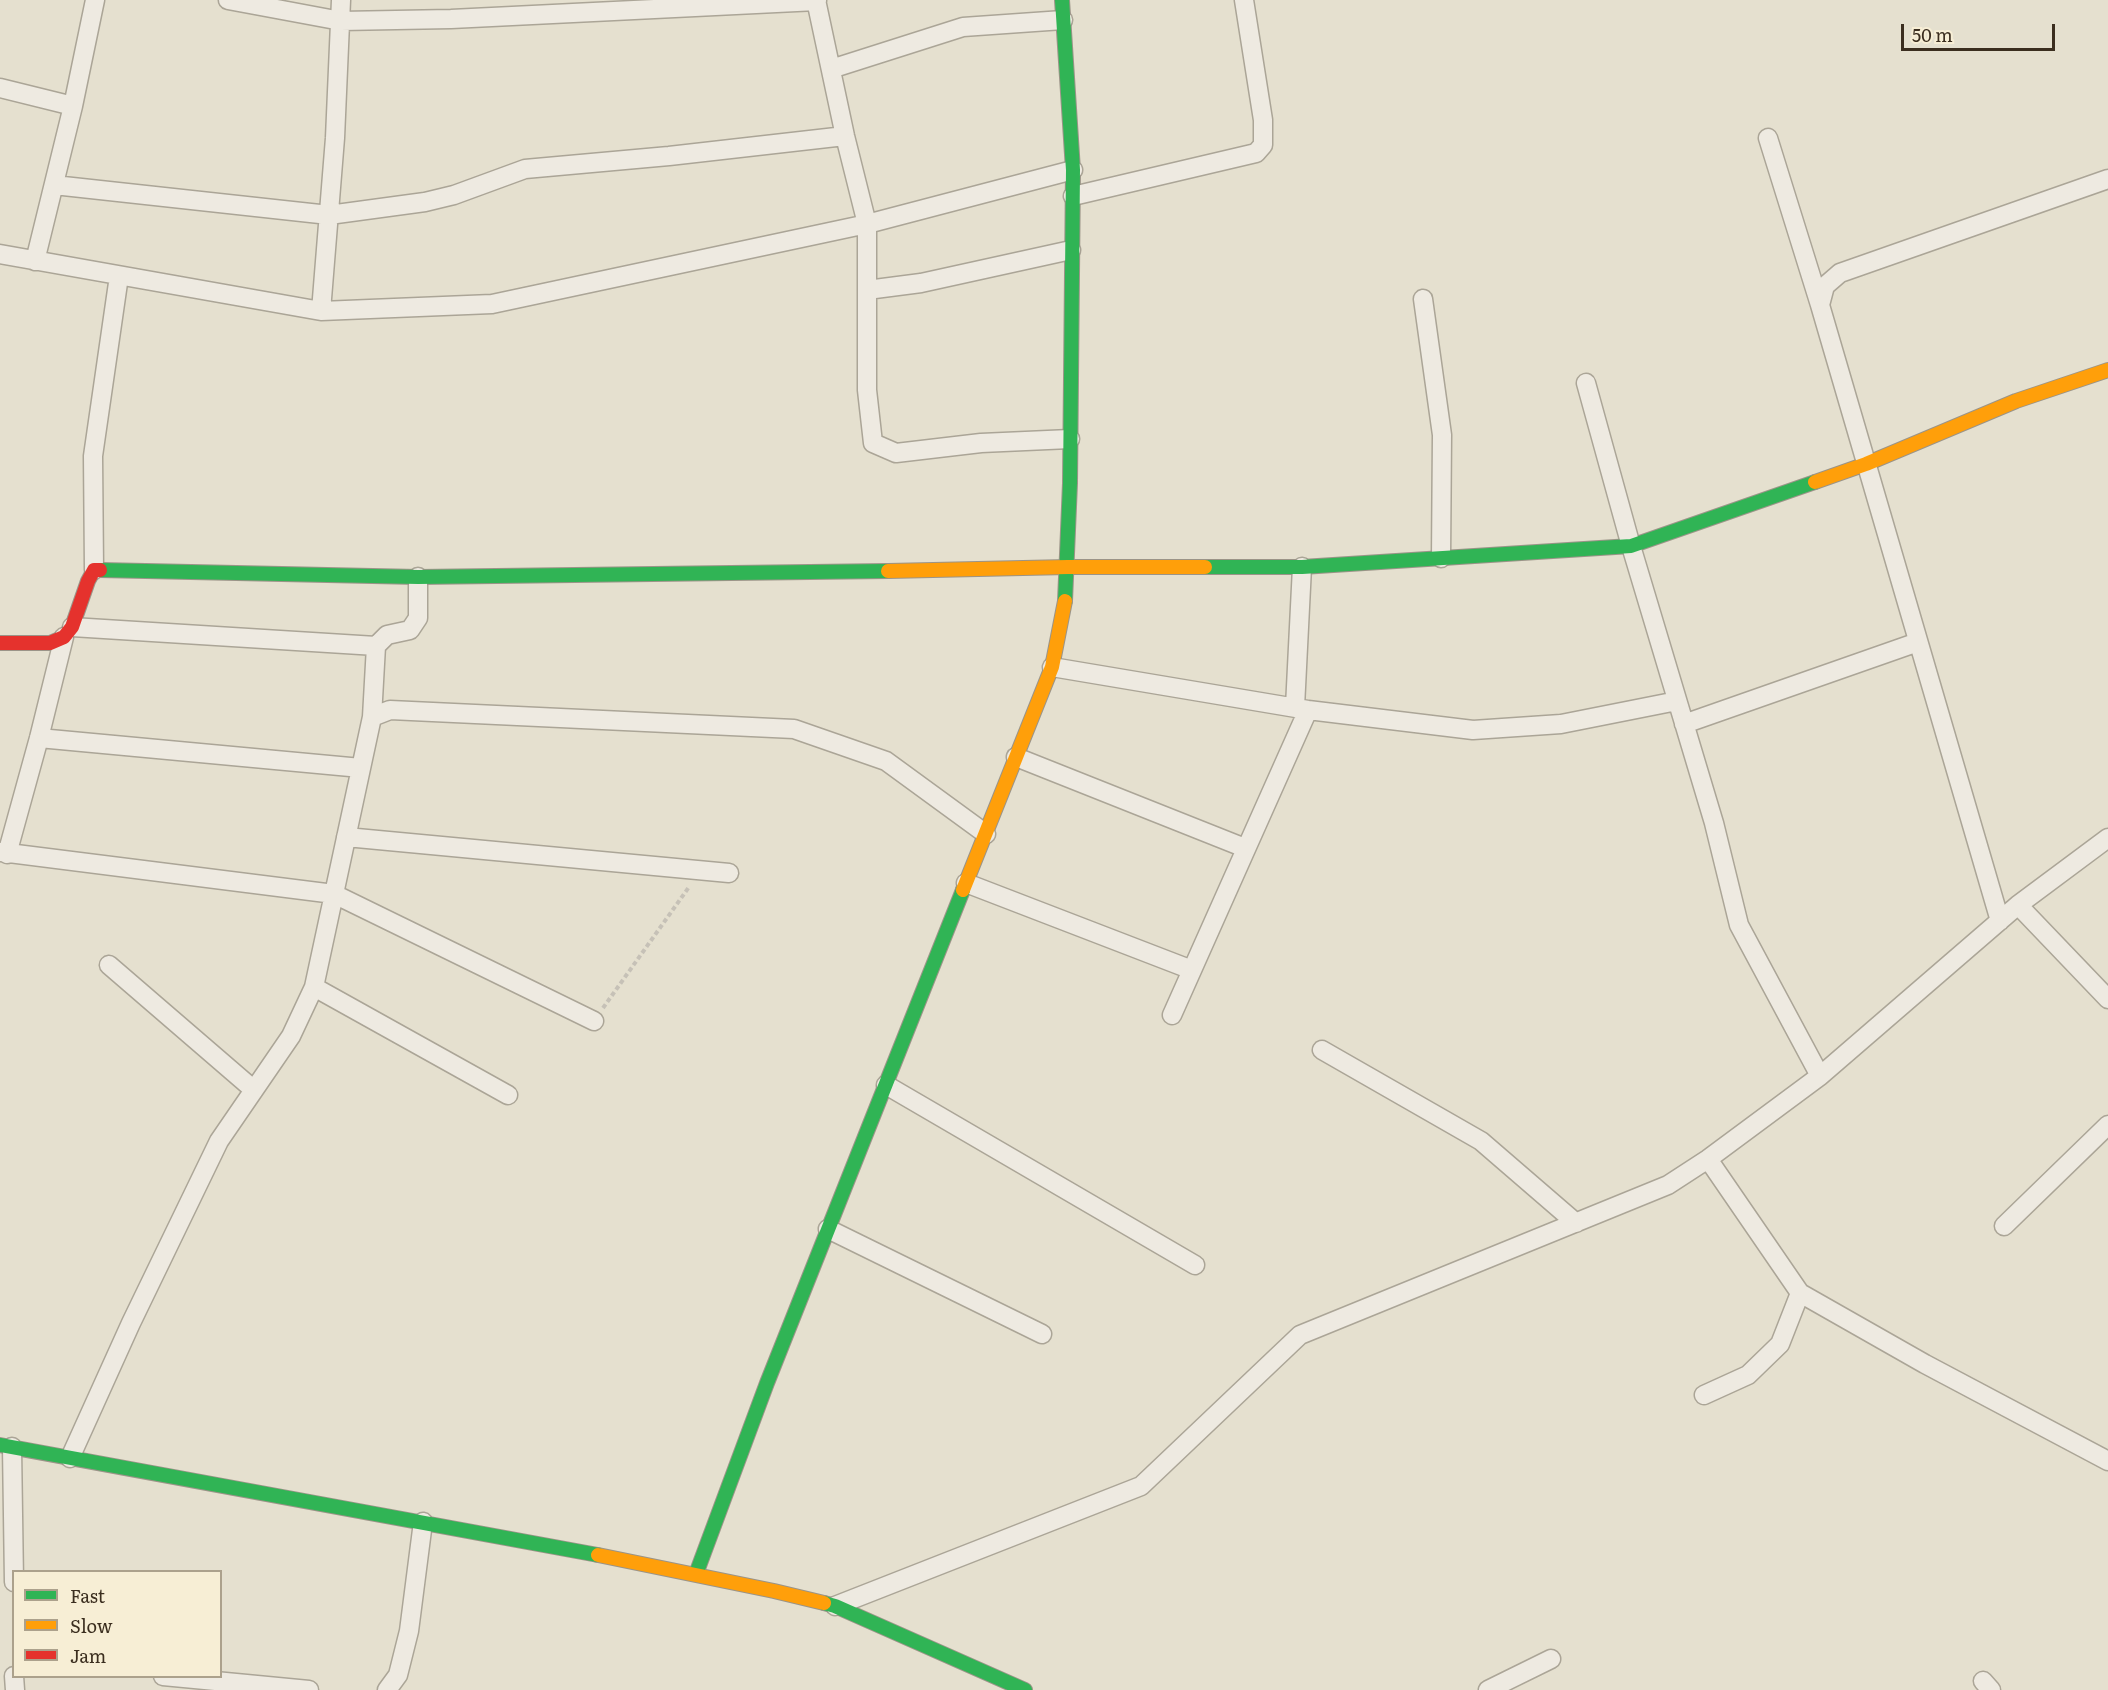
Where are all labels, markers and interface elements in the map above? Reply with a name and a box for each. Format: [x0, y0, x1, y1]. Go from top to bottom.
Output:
scale bar [1904, 12, 2058, 50]
text: 50 m [1912, 21, 1953, 48]
legend [12, 1570, 222, 1678]
text: Fast [70, 1582, 105, 1609]
text: Slow [70, 1612, 112, 1639]
text: Jam [70, 1642, 106, 1669]

